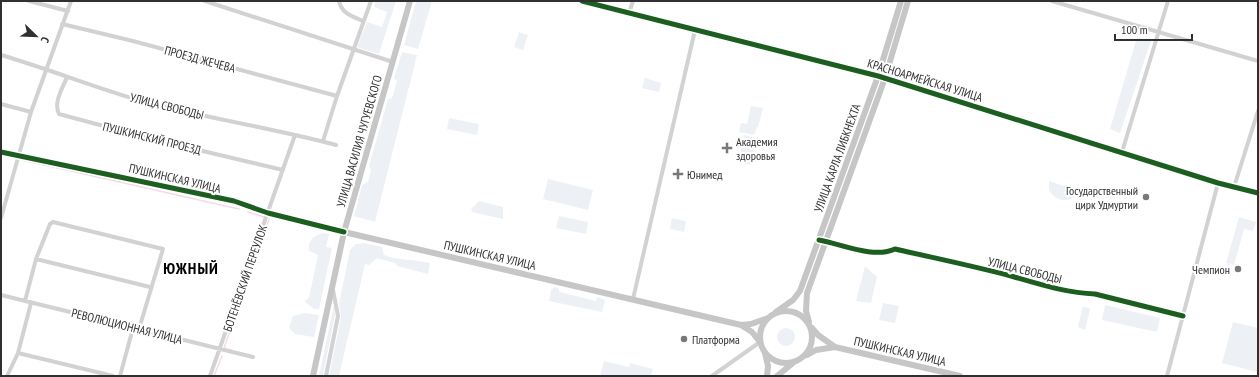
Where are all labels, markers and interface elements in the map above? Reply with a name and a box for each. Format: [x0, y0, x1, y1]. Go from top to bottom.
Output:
north arrow [16, 16, 56, 56]
scale bar [1115, 16, 1192, 42]
text: 100 m [1121, 22, 1148, 37]
text: С [38, 35, 53, 45]
street label: ПРОЕЗД ЖЕЧЕВА [163, 42, 237, 76]
street label: КРАСНОАРМЕЙСКАЯ УЛИЦА [866, 55, 985, 105]
street label: УЛИЦА ВАСИЛИЯ ЧУГУЕВСКОГО [333, 73, 385, 209]
street label: УЛИЦА СВОБОДЫ [129, 90, 205, 122]
street label: УЛИЦА КАРЛА ЛИБКНЕХТА [810, 101, 864, 214]
street label: ПУШКИНСКИЙ ПРОЕЗД [101, 119, 203, 158]
place label: Академия здоровья [736, 134, 778, 163]
marker: Академия здоровья [721, 142, 733, 154]
street label: ПУШКИНСКАЯ УЛИЦА [128, 160, 223, 196]
place label: Юнимед [687, 167, 723, 182]
marker: Юнимед [672, 168, 684, 180]
place label: Государственный цирк Удмуртии [1066, 183, 1138, 212]
marker: Государственный цирк Удмуртии [1141, 192, 1151, 202]
street label: БОТЕНЁВСКИЙ ПЕРЕУЛОК [220, 223, 270, 333]
street label: ПУШКИНСКАЯ УЛИЦА [443, 237, 538, 273]
street label: УЛИЦА СВОБОДЫ [987, 254, 1063, 286]
district label: ЮЖНЫЙ [163, 258, 219, 278]
place label: Чемпион [1192, 262, 1230, 277]
marker: Чемпион [1233, 264, 1243, 274]
street label: РЕВОЛЮЦИОННАЯ УЛИЦА [70, 305, 184, 347]
place label: Платформа [692, 332, 740, 347]
street label: ПУШКИНСКАЯ УЛИЦА [853, 333, 948, 369]
marker: Платформа [679, 334, 689, 344]

